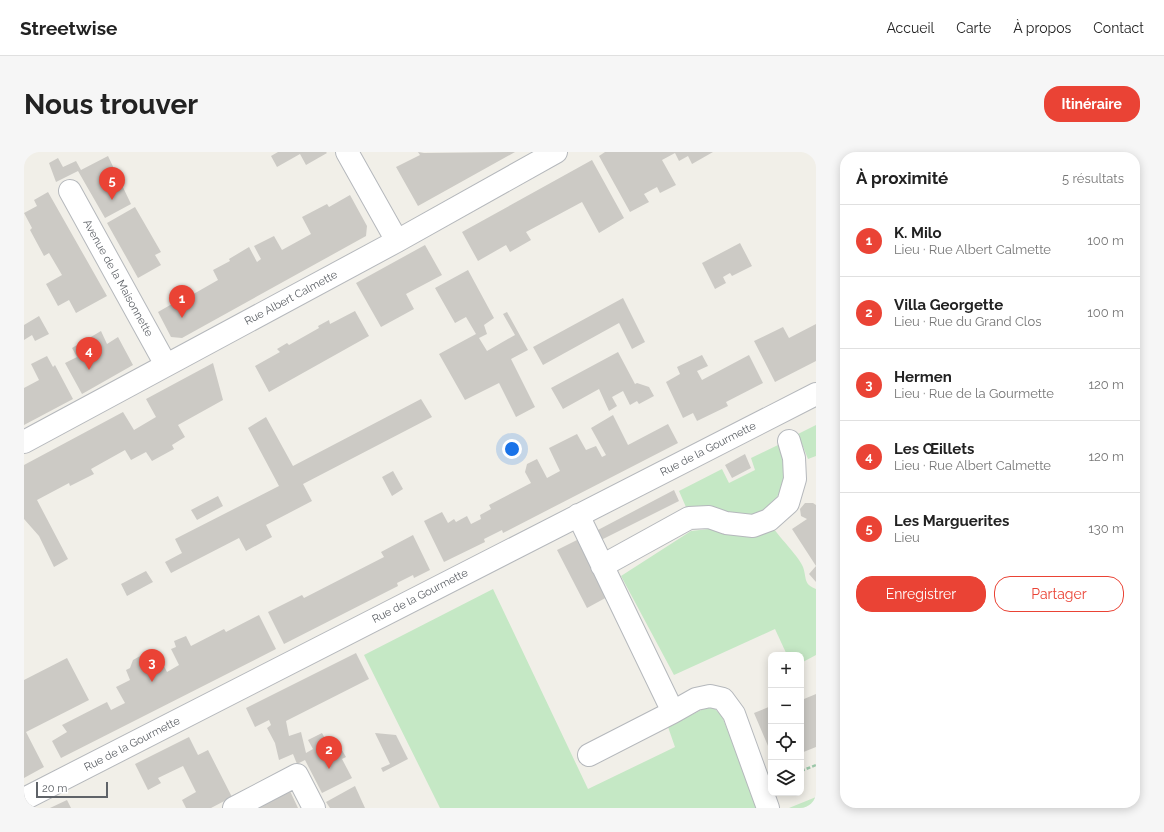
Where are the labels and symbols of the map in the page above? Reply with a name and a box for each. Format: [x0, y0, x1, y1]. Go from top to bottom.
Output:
pin: 5 [99, 167, 125, 200]
street label: Avenue de la Maisonnette [80, 217, 156, 339]
street label: Rue Albert Calmette [242, 268, 340, 328]
pin: 1 [169, 285, 195, 318]
pin: 4 [76, 337, 102, 370]
street label: Rue de la Gourmette [658, 419, 759, 479]
your location [502, 439, 522, 459]
street label: Rue de la Gourmette [370, 566, 471, 626]
pin: 3 [139, 649, 165, 682]
street label: Rue de la Gourmette [82, 714, 183, 774]
pin: 2 [316, 736, 342, 769]
scale bar [36, 780, 108, 799]

